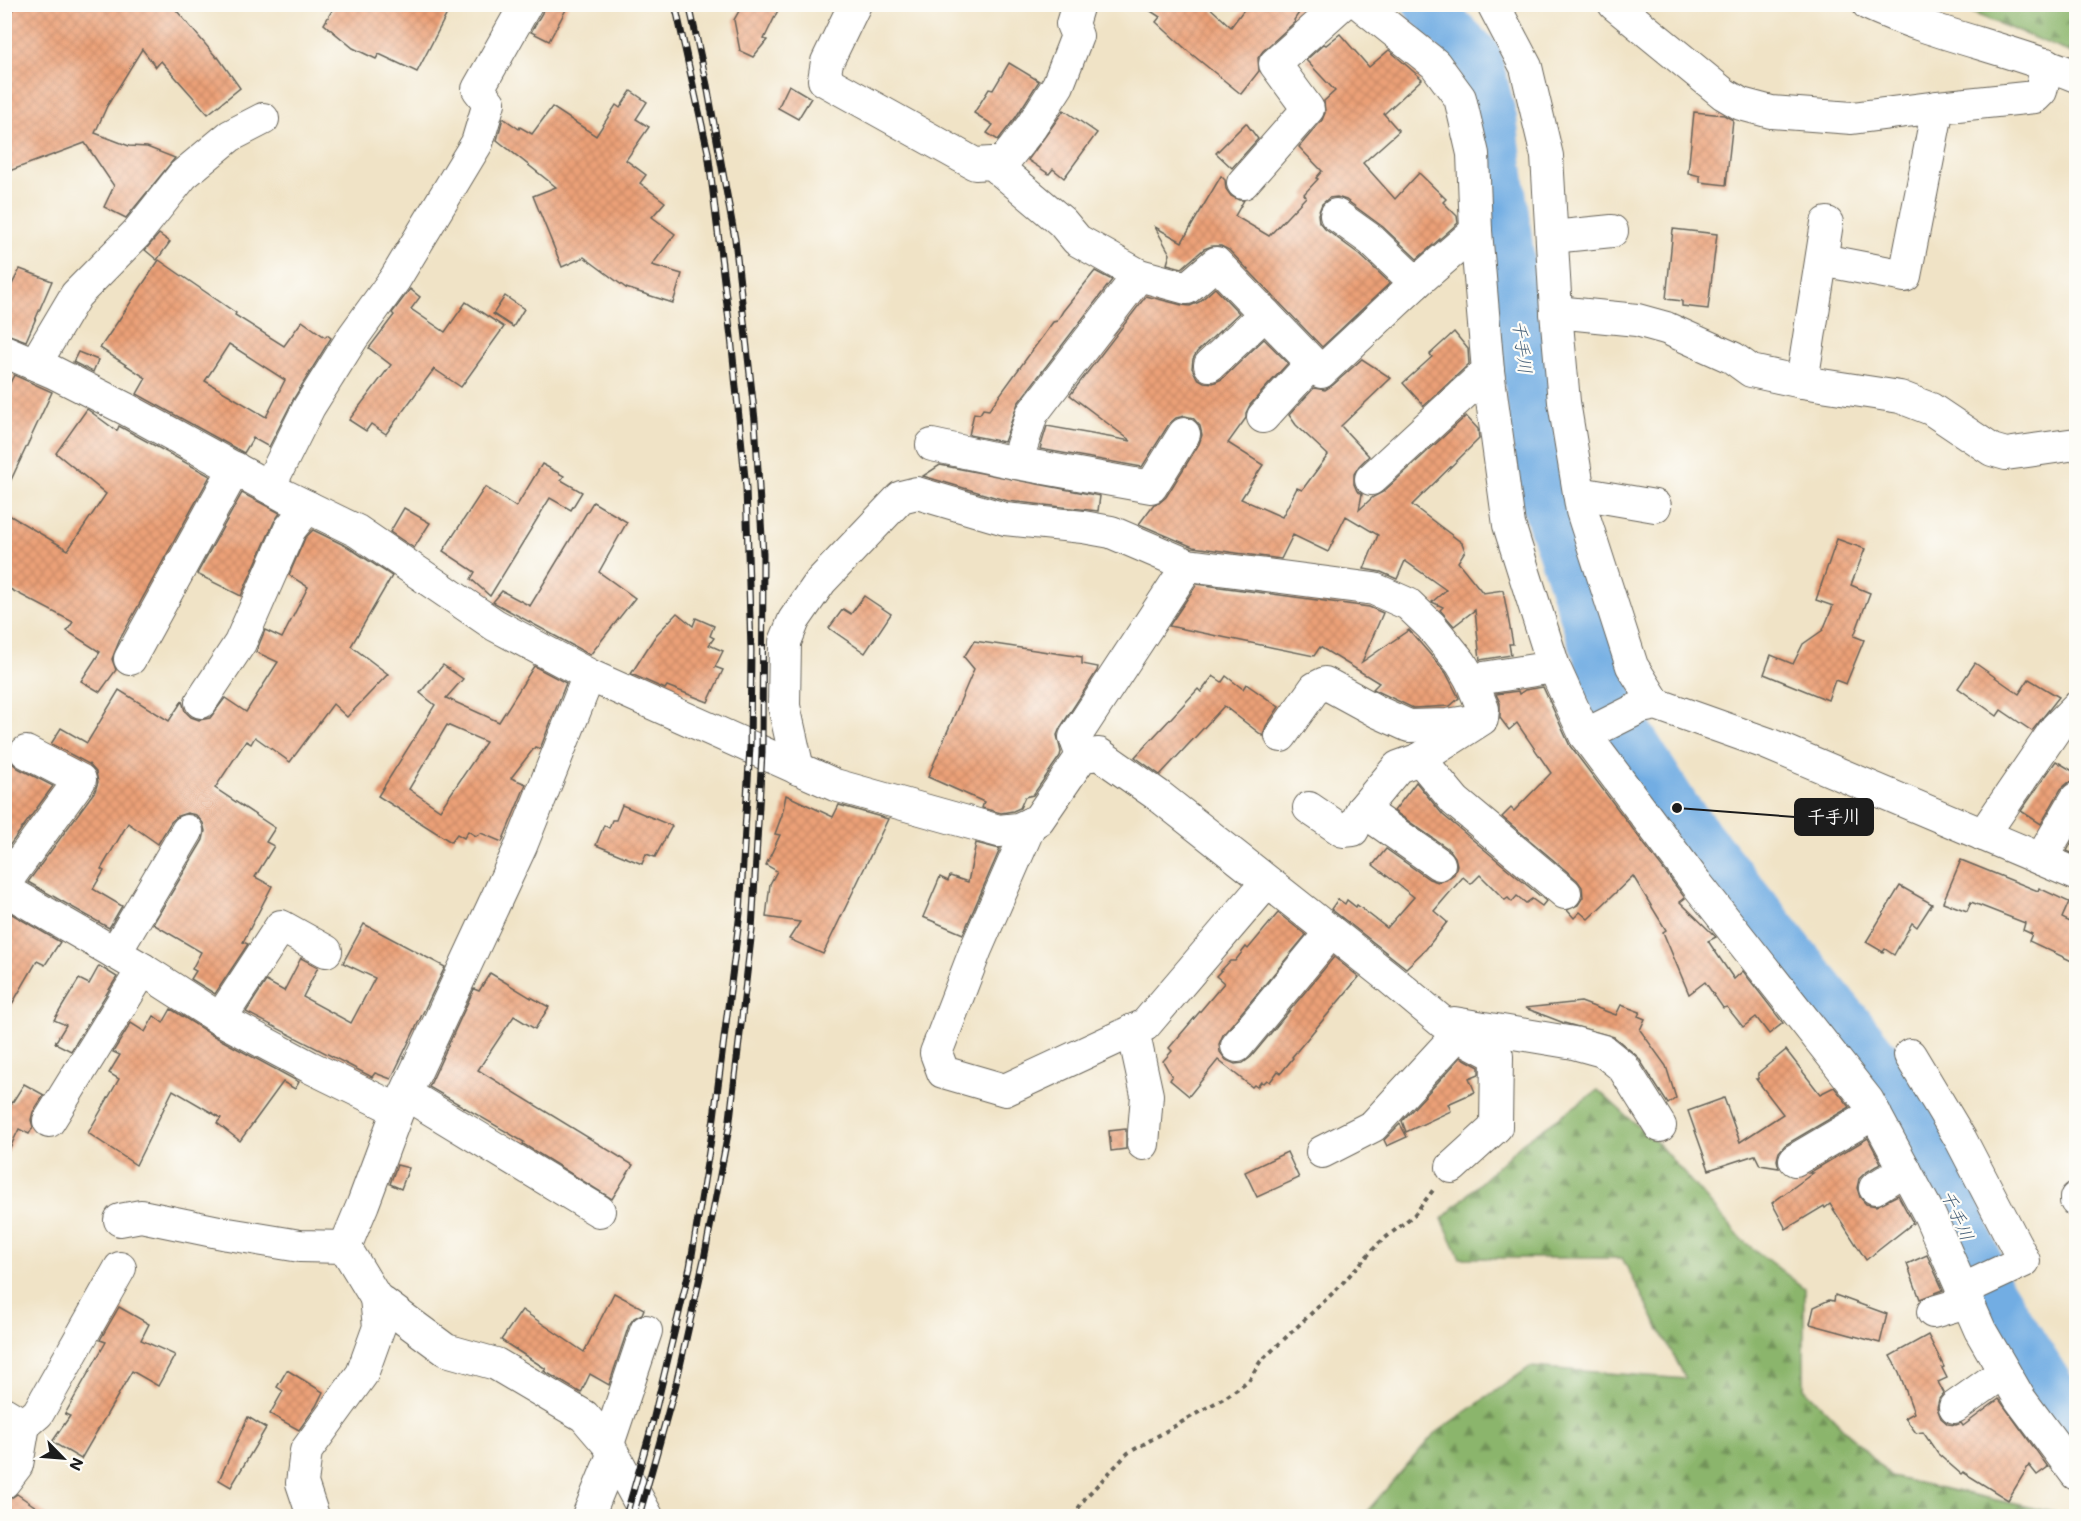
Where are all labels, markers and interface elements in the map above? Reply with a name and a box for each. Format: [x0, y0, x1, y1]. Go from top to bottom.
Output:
water label: 千手川 [1508, 319, 1538, 375]
callout: 千手川 [1795, 799, 1873, 835]
text: 千手川 [1807, 804, 1861, 828]
water label: 千手川 [1936, 1185, 1980, 1245]
north arrow [33, 1428, 93, 1488]
text: N [65, 1455, 89, 1474]

